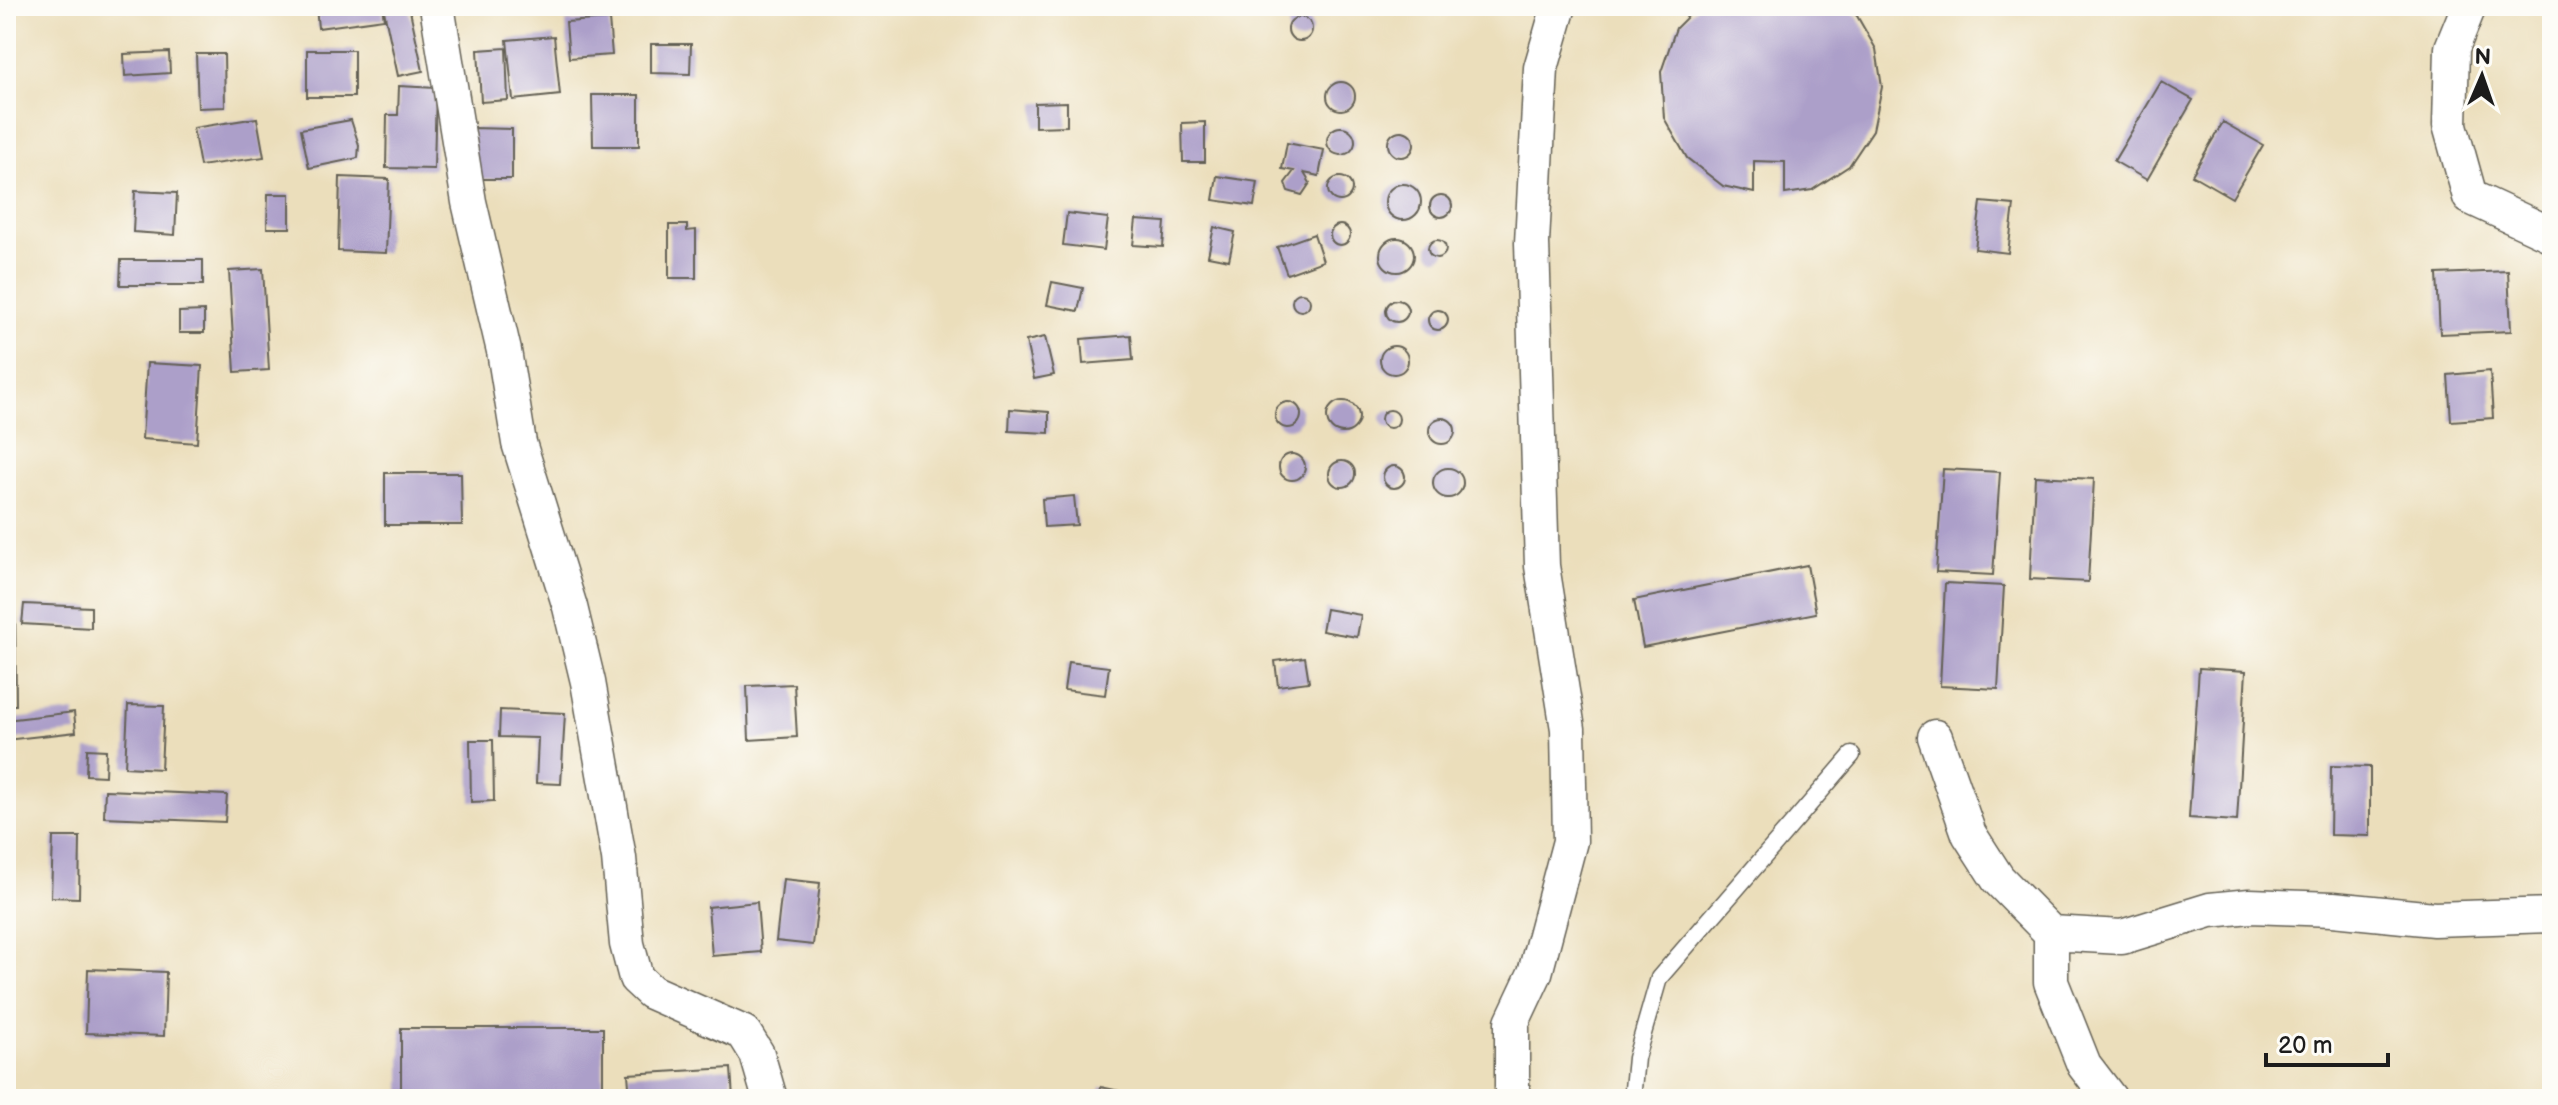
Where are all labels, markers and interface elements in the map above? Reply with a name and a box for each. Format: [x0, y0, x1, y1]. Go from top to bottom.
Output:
north arrow [2442, 36, 2522, 116]
text: N [2474, 44, 2491, 71]
scale bar [2266, 1017, 2388, 1067]
text: 20 m [2278, 1031, 2333, 1060]

